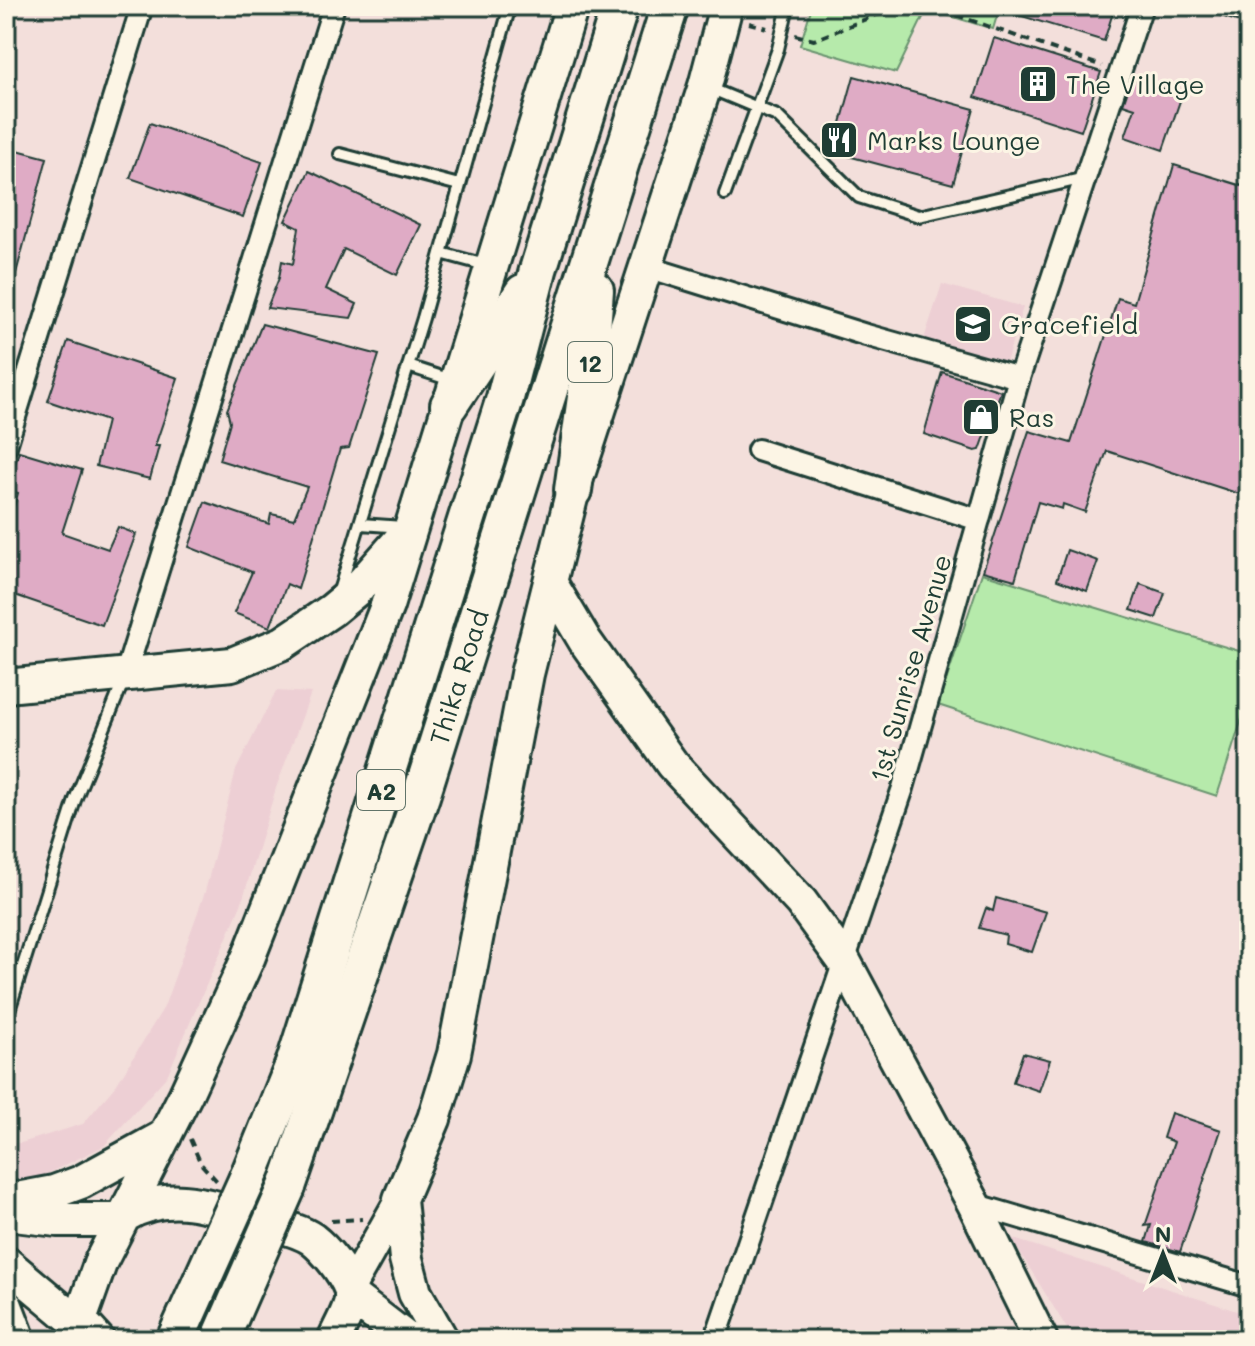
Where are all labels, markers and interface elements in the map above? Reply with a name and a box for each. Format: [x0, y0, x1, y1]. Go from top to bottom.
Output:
building icon: The Village [1017, 63, 1059, 105]
place label: The Village [1066, 67, 1205, 101]
restaurant icon: Marks Lounge [818, 119, 860, 161]
place label: Marks Lounge [867, 123, 1041, 157]
school or university icon: Gracefield [952, 303, 994, 345]
place label: Gracefield [1001, 307, 1138, 341]
road number: 12 [568, 342, 612, 382]
shop icon: Ras [960, 396, 1002, 438]
place label: Ras [1009, 400, 1055, 434]
street label: 1st Sunrise Avenue [861, 550, 959, 786]
street label: Thika Road [421, 605, 496, 749]
road number: A2 [357, 770, 405, 810]
north arrow [1123, 1214, 1203, 1294]
text: N [1155, 1219, 1171, 1248]

